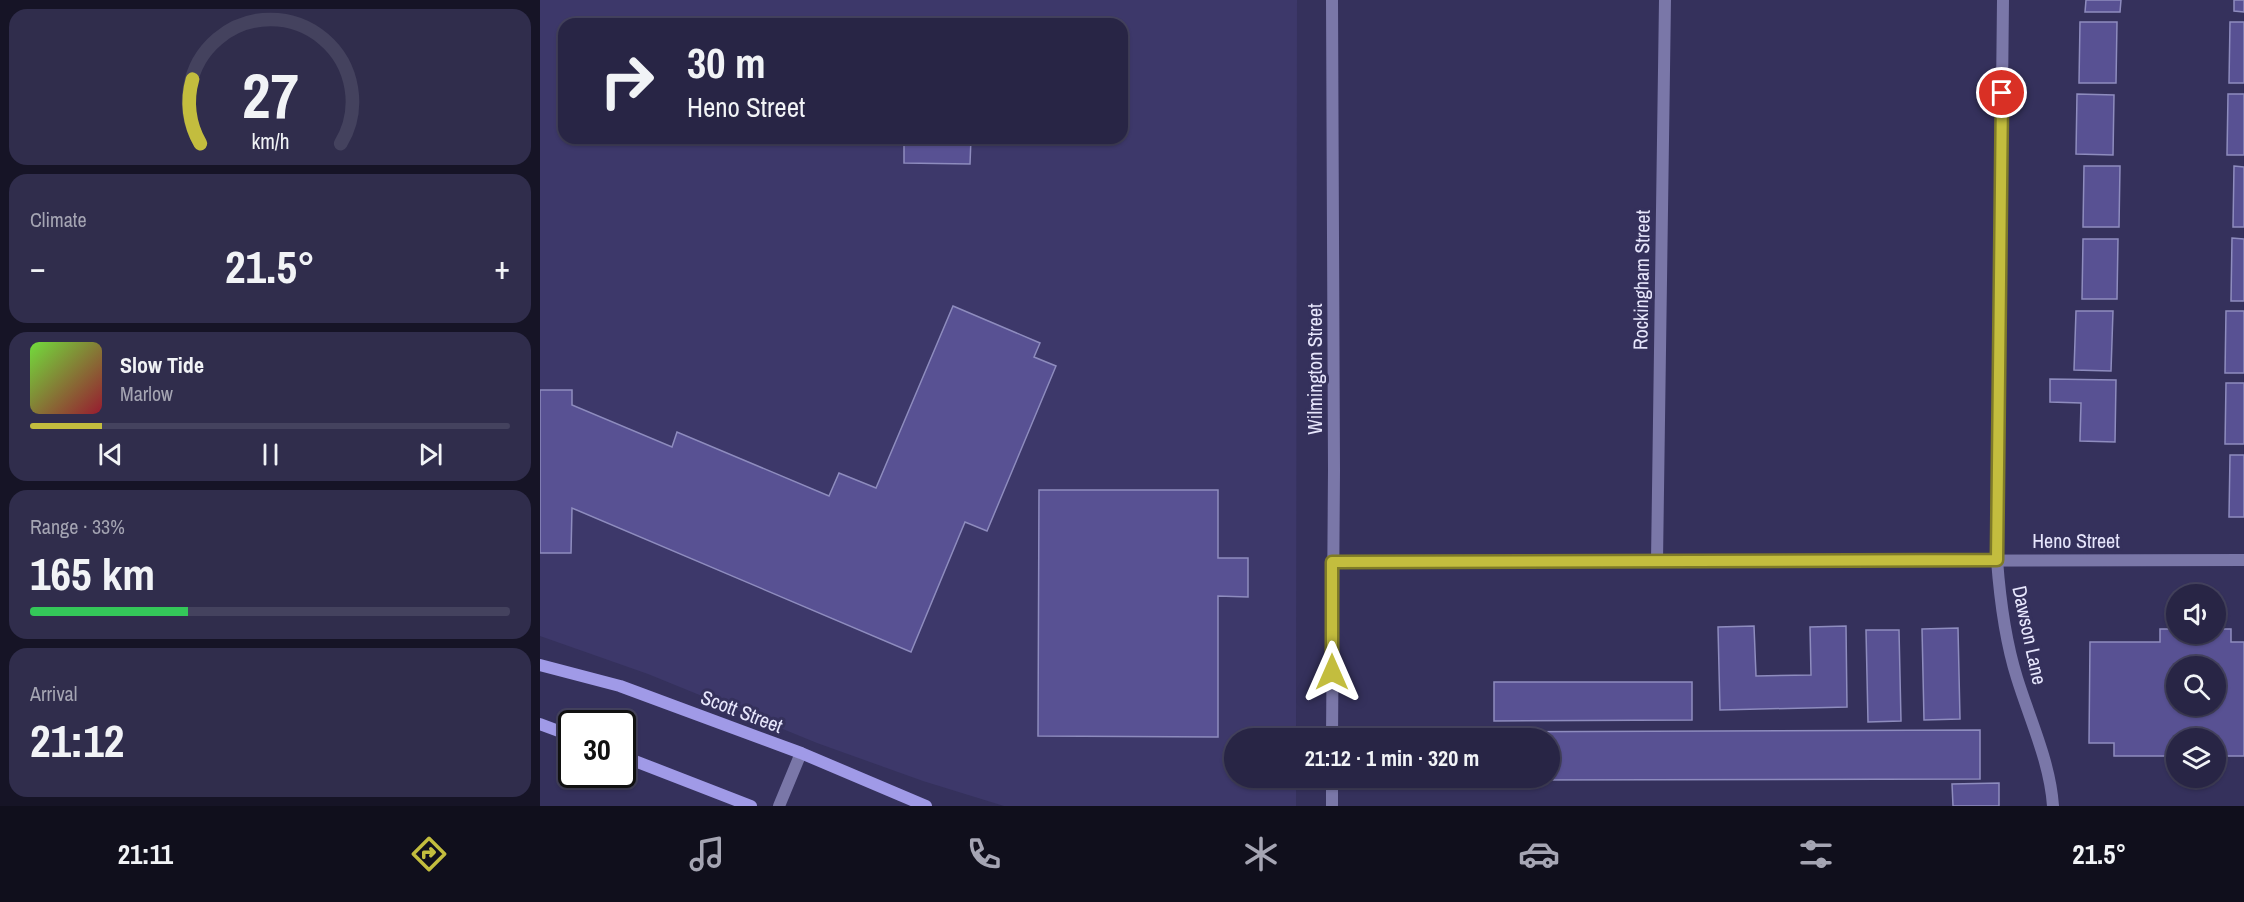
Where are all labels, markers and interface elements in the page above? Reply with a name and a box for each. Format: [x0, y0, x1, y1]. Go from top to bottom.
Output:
text: 30 m [687, 35, 766, 91]
icon: right [588, 42, 666, 120]
text: 27 [242, 53, 298, 137]
pin [1976, 67, 2027, 118]
icon: arrive [1985, 76, 2018, 109]
text: Heno Street [687, 89, 805, 125]
text: km/h [251, 127, 289, 156]
text: Climate [30, 206, 87, 233]
street label: Rockingham Street [1626, 209, 1656, 350]
text: 21.5° [225, 236, 315, 297]
text: − [30, 245, 46, 289]
text: + [494, 245, 510, 289]
street label: Wilmington Street [1301, 303, 1328, 435]
text: Slow Tide [120, 350, 204, 380]
text: Marlow [120, 380, 173, 407]
icon: previous [94, 438, 127, 471]
icon: pause [254, 438, 287, 471]
icon: next [414, 438, 447, 471]
text: Range · 33% [30, 513, 125, 540]
street label: Heno Street [2032, 527, 2120, 554]
text: 165 km [30, 543, 155, 604]
street label: Dawson Lane [2006, 583, 2054, 687]
map controls [2166, 584, 2226, 788]
button: sound [2166, 584, 2226, 644]
position arrow [1300, 640, 1364, 704]
button: search [2166, 656, 2226, 716]
text: Arrival [30, 680, 77, 707]
street label: Scott Street [697, 683, 787, 739]
text: 21:12 [30, 710, 124, 771]
speed limit sign: 30 [558, 710, 636, 788]
button: layers [2166, 728, 2226, 788]
text: 21:12 · 1 min · 320 m [1305, 743, 1479, 773]
icon: directions [408, 833, 450, 875]
icon: music [686, 833, 728, 875]
icon: phone [963, 833, 1005, 875]
icon: climate [1240, 833, 1282, 875]
icon: car [1518, 833, 1560, 875]
icon: filters [1795, 833, 1837, 875]
text: 21:11 [118, 836, 173, 872]
text: 21.5° [2072, 836, 2126, 872]

